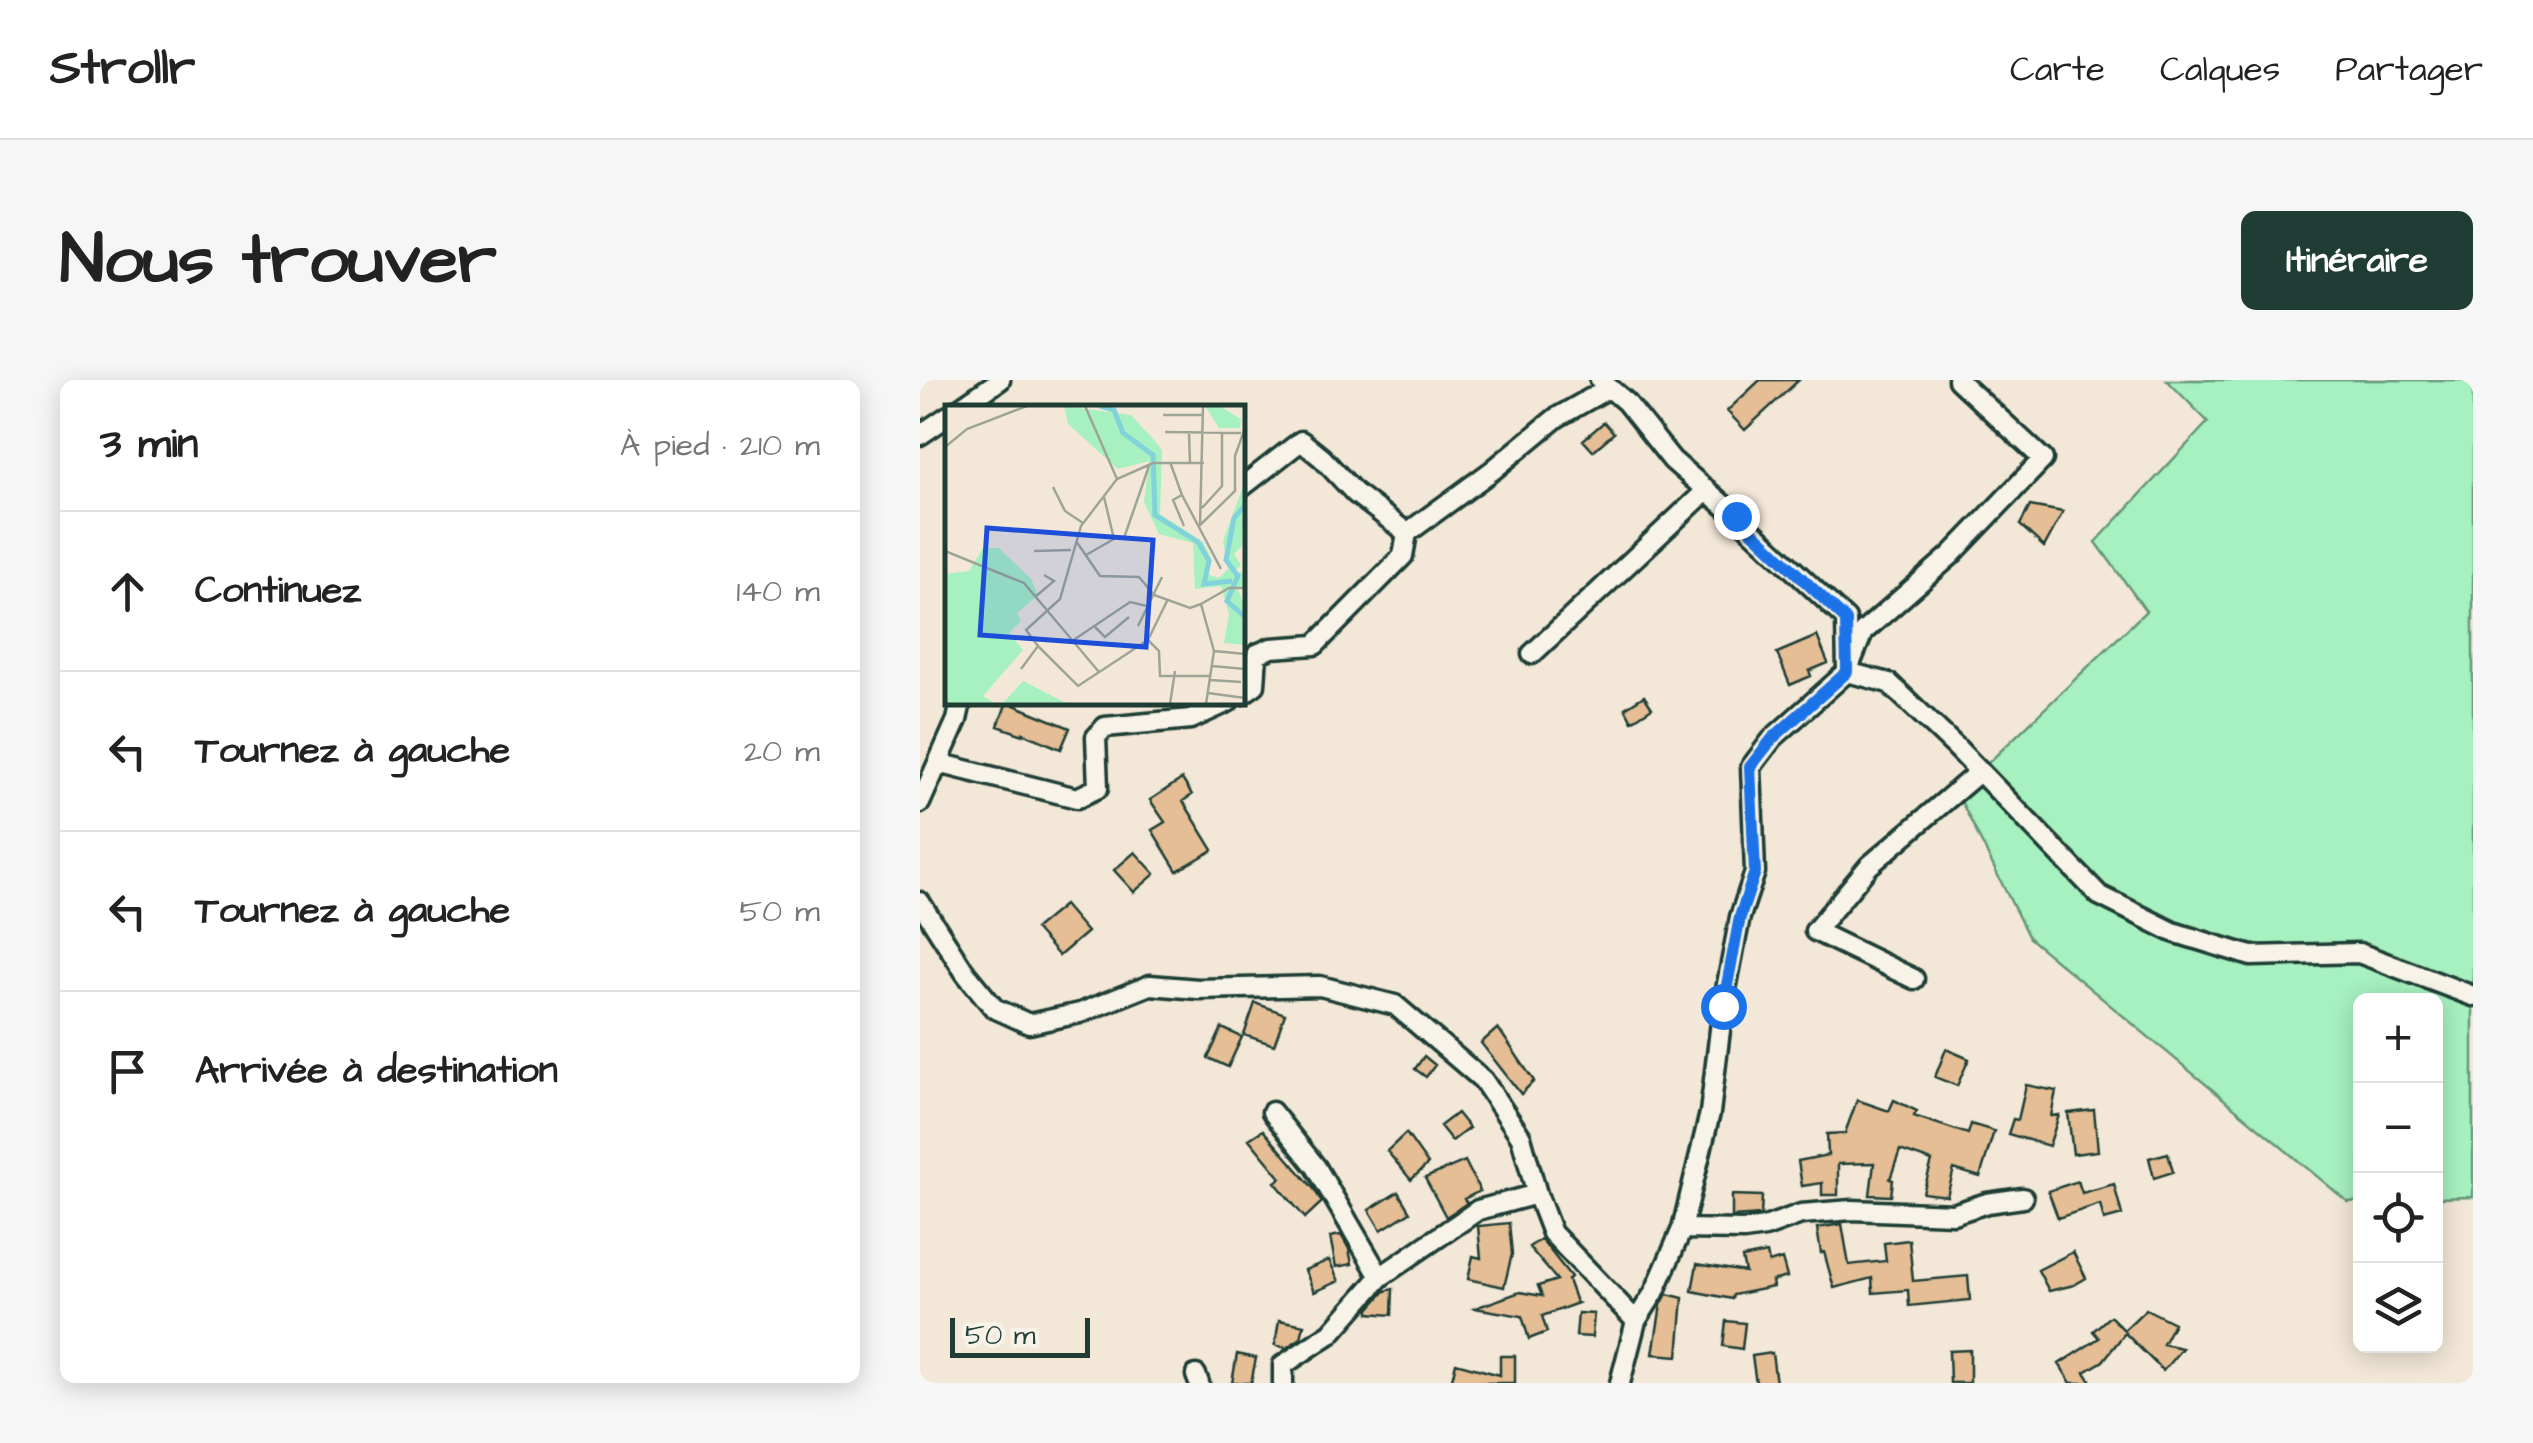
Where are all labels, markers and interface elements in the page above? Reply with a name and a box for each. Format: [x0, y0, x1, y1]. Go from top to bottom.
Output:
text: Strollr [50, 36, 195, 102]
text: Carte [2010, 45, 2105, 94]
text: Calques [2160, 45, 2280, 94]
text: Partager [2335, 45, 2483, 94]
button: Itinéraire [2241, 211, 2473, 310]
text: Nous trouver [60, 212, 497, 309]
inset map [945, 405, 1245, 705]
text: 3 min [100, 416, 198, 474]
text: À pied · 210 m [620, 423, 820, 468]
route end [1714, 494, 1760, 540]
icon: ahead [100, 564, 155, 619]
text: Continuez [195, 565, 361, 617]
text: 140 m [736, 569, 820, 614]
icon: left [100, 724, 155, 779]
text: Tournez à gauche [195, 725, 510, 777]
text: 20 m [744, 729, 820, 774]
icon: left [100, 884, 155, 939]
text: Tournez à gauche [195, 885, 510, 937]
text: 50 m [739, 889, 820, 934]
route start [1701, 984, 1747, 1030]
map controls [2353, 993, 2443, 1353]
button: + [2353, 993, 2443, 1083]
icon: arrive [100, 1044, 155, 1099]
text: Arrivée à destination [195, 1045, 558, 1097]
button: − [2353, 1083, 2443, 1173]
button: locate [2353, 1173, 2443, 1263]
button: layers [2353, 1263, 2443, 1353]
scale bar [950, 1313, 1090, 1358]
text: 50 m [965, 1316, 1036, 1355]

